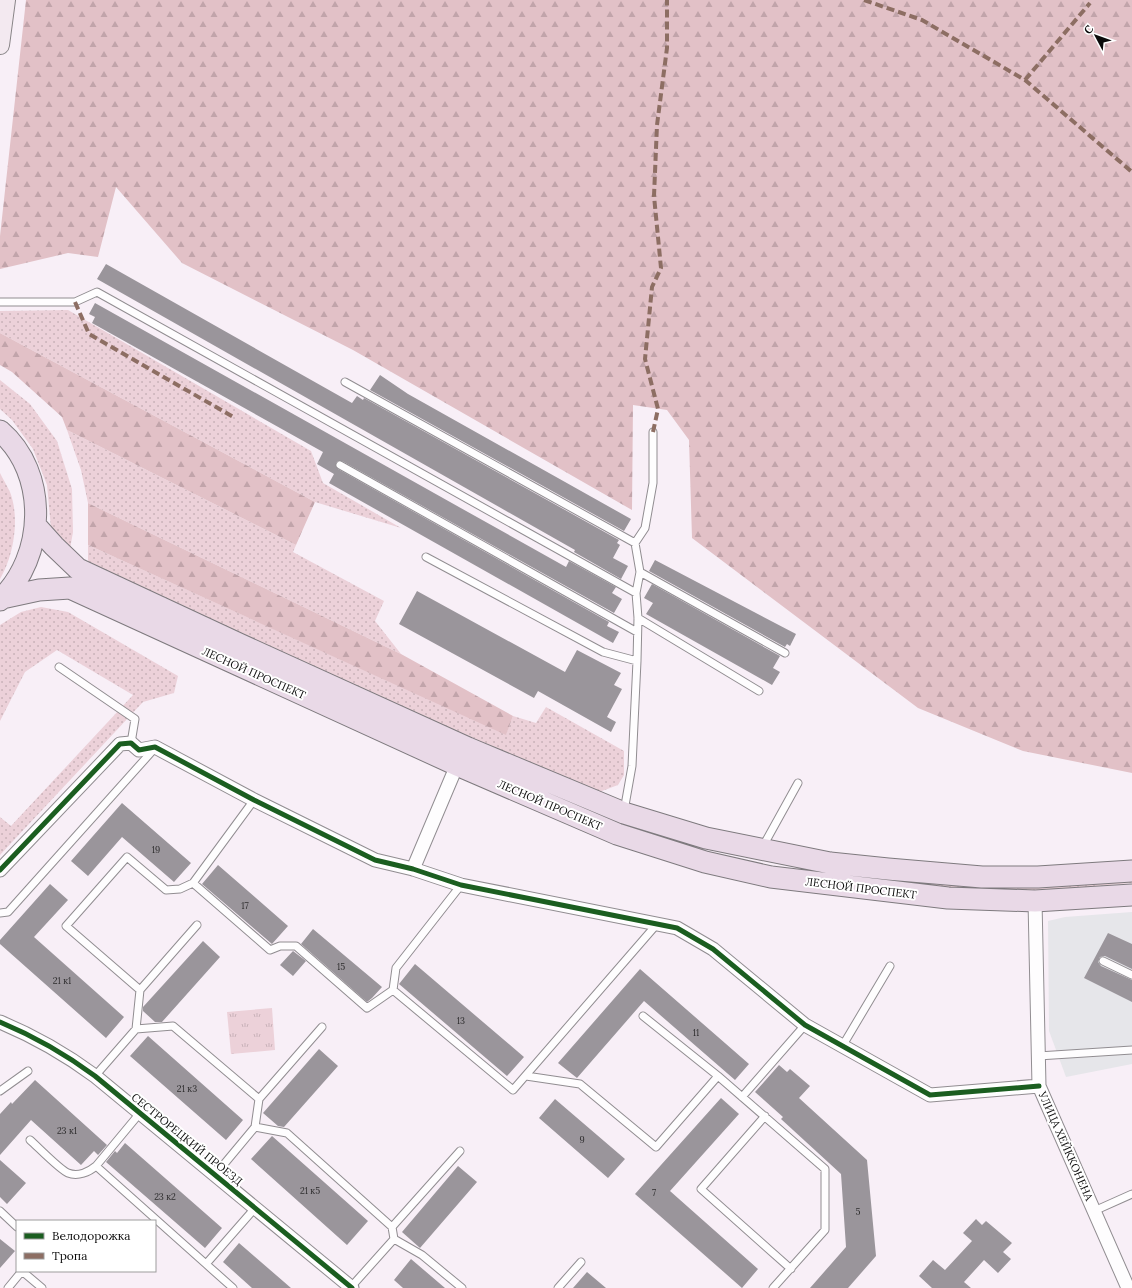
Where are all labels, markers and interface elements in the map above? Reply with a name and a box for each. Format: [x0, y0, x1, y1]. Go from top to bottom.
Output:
north arrow [1076, 16, 1116, 56]
text: С [1081, 22, 1096, 37]
street label: ЛЕСНОЙ ПРОСПЕКТ [200, 644, 308, 702]
street label: ЛЕСНОЙ ПРОСПЕКТ [496, 777, 604, 833]
house number: 19 [152, 844, 160, 855]
street label: ЛЕСНОЙ ПРОСПЕКТ [805, 874, 917, 902]
house number: 17 [241, 900, 249, 911]
house number: 15 [337, 961, 345, 972]
house number: 21 к1 [53, 975, 71, 986]
house number: 13 [457, 1015, 465, 1026]
house number: 11 [693, 1027, 699, 1038]
house number: 21 к3 [177, 1083, 197, 1094]
street label: УЛИЦА ХЕЙККОНЕНА [1035, 1088, 1097, 1204]
street label: СЕСТРОРЕЦКИЙ ПРОЕЗД [129, 1090, 246, 1188]
house number: 23 к1 [57, 1125, 77, 1136]
house number: 9 [579, 1134, 585, 1145]
house number: 21 к5 [300, 1185, 320, 1196]
house number: 7 [652, 1187, 656, 1198]
house number: 23 к2 [154, 1191, 176, 1202]
house number: 5 [856, 1206, 861, 1217]
legend [16, 1220, 156, 1272]
text: Велодорожка [52, 1228, 130, 1243]
text: Тропа [52, 1248, 87, 1263]

